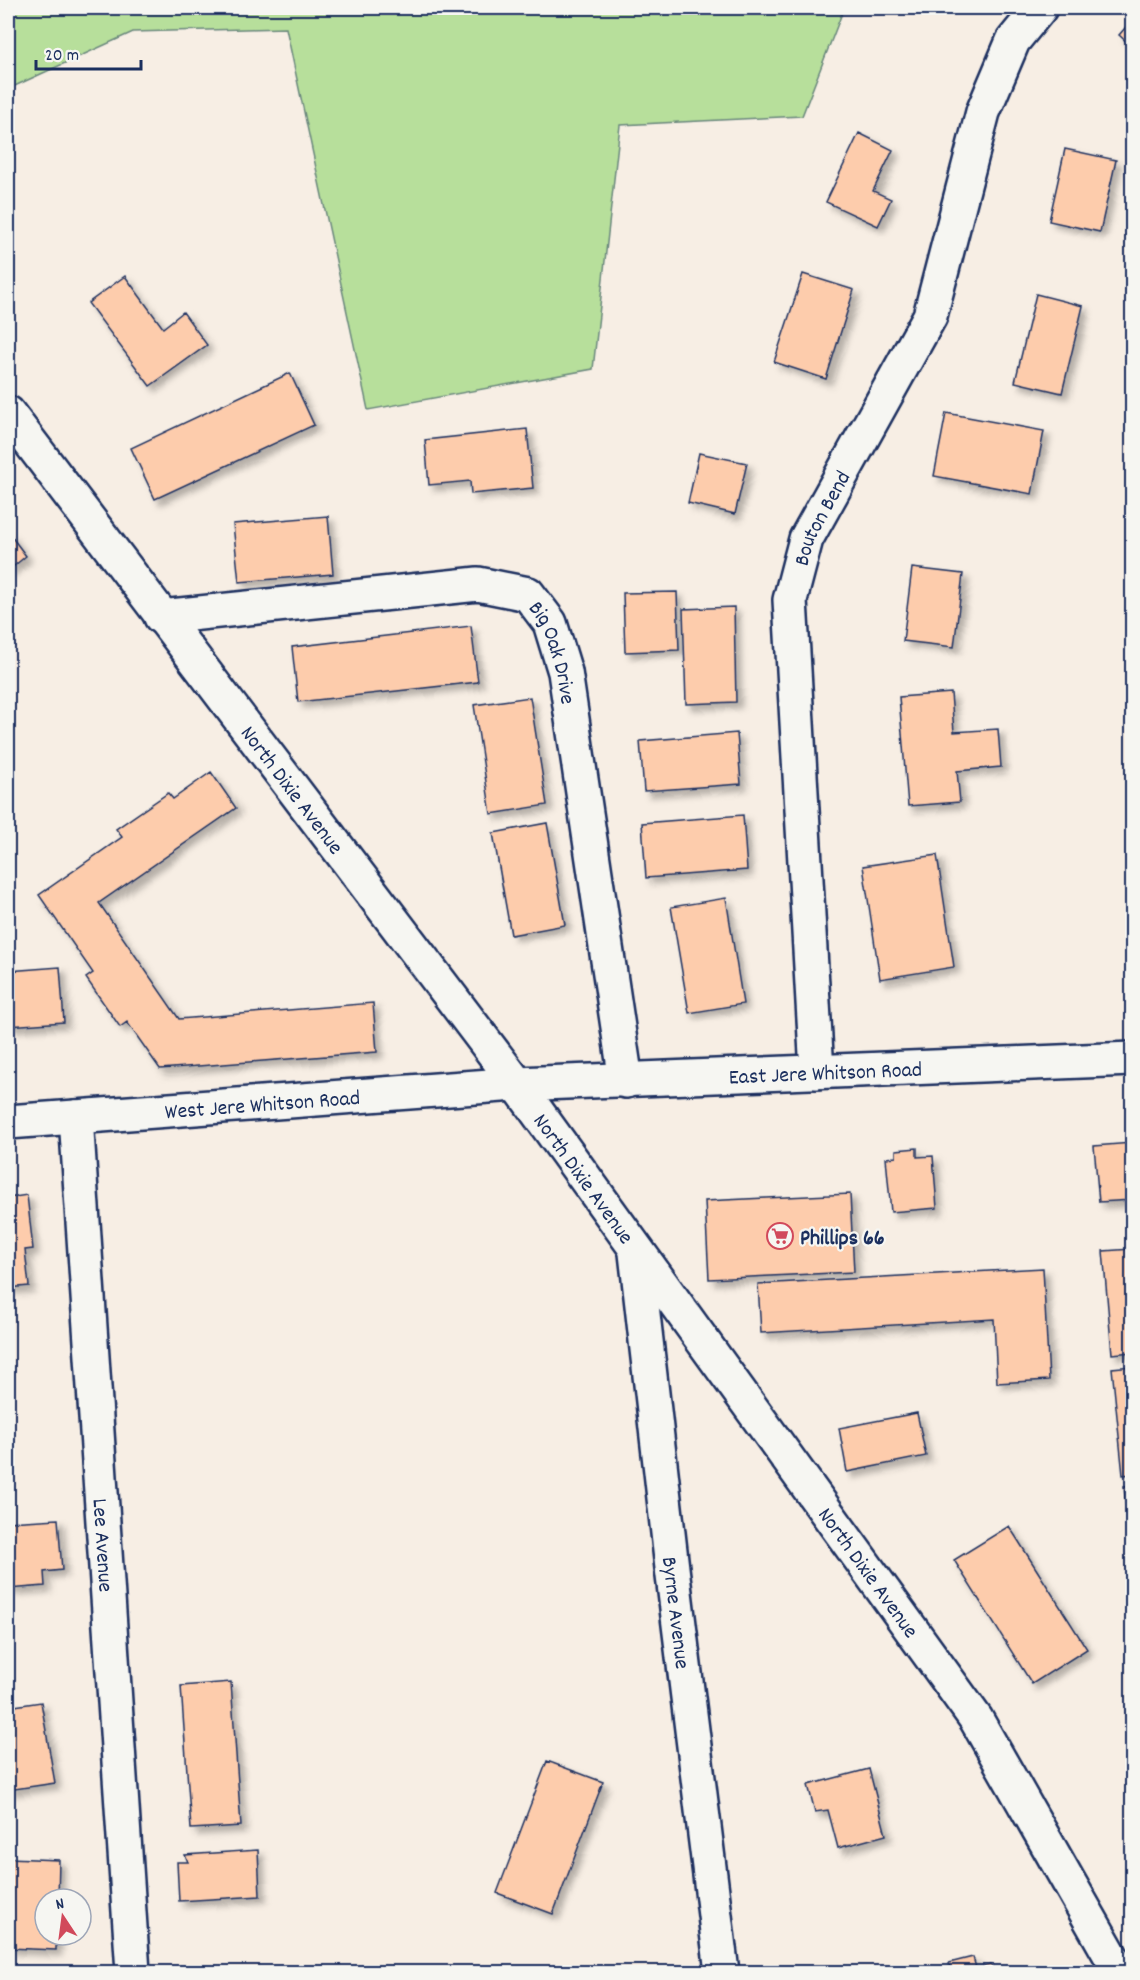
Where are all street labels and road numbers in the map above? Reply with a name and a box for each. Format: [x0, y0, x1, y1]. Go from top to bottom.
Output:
street label: Bouton Bend [788, 466, 860, 570]
street label: Big Oak Drive [519, 595, 582, 706]
street label: North Dixie Avenue [231, 720, 350, 862]
street label: East Jere Whitson Road [728, 1056, 923, 1094]
street label: West Jere Whitson Road [164, 1084, 361, 1129]
street label: North Dixie Avenue [524, 1108, 640, 1252]
street label: Lee Avenue [82, 1498, 120, 1593]
street label: North Dixie Avenue [809, 1502, 925, 1646]
street label: Byrne Avenue [652, 1555, 696, 1671]

